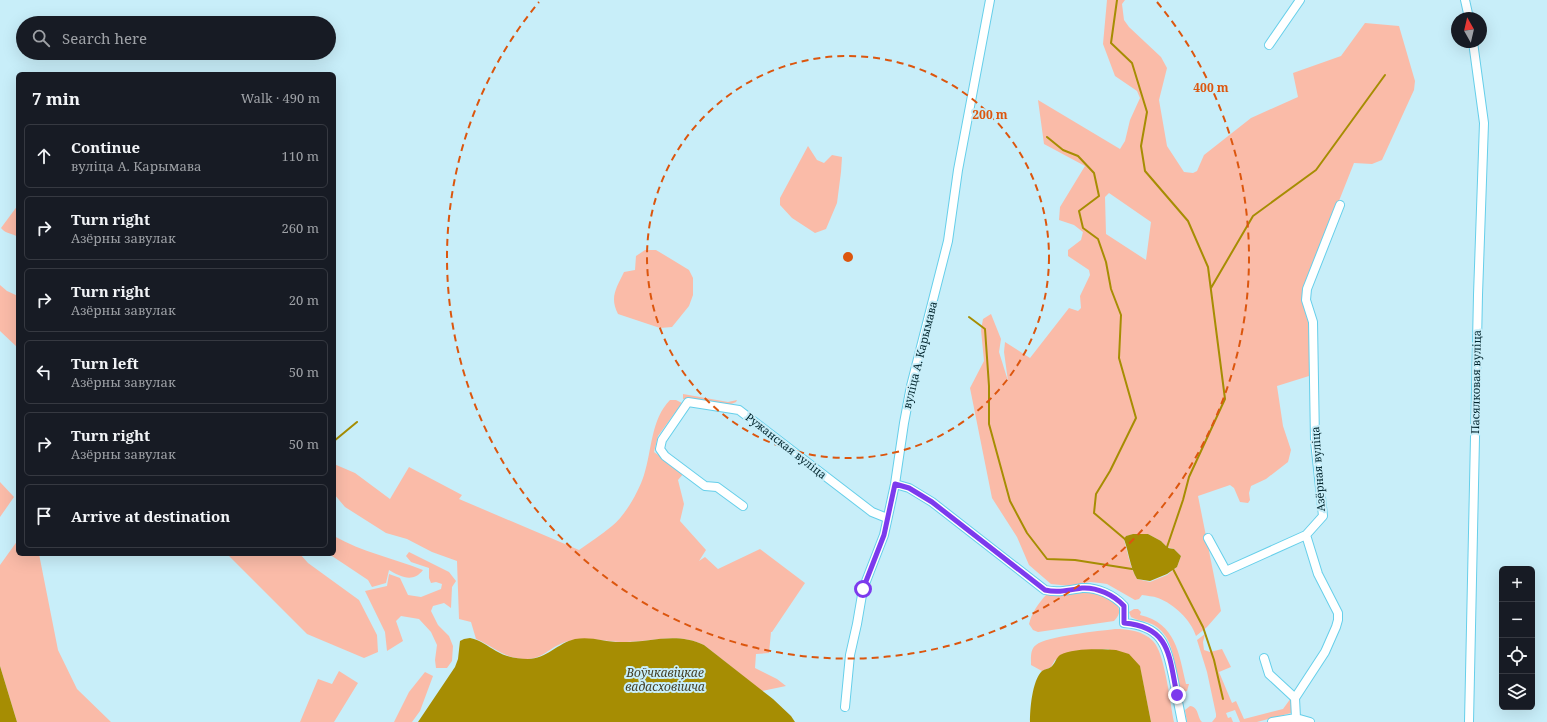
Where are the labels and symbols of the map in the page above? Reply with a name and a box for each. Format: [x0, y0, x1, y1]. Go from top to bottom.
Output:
north arrow [1451, 12, 1487, 48]
text: 400 m [1193, 79, 1229, 96]
text: 200 m [972, 106, 1008, 123]
centre of rings [841, 250, 855, 264]
street label: вуліца А. Карымава [899, 300, 940, 410]
street label: Пасялковая вуліца [1467, 330, 1484, 434]
street label: Ружанская вуліца [743, 409, 830, 482]
street label: Азёрная вуліца [1307, 426, 1328, 512]
route start [854, 580, 872, 598]
water label: Воўчкавіцкае вадасховішча [625, 664, 705, 695]
route end [1168, 686, 1186, 704]

